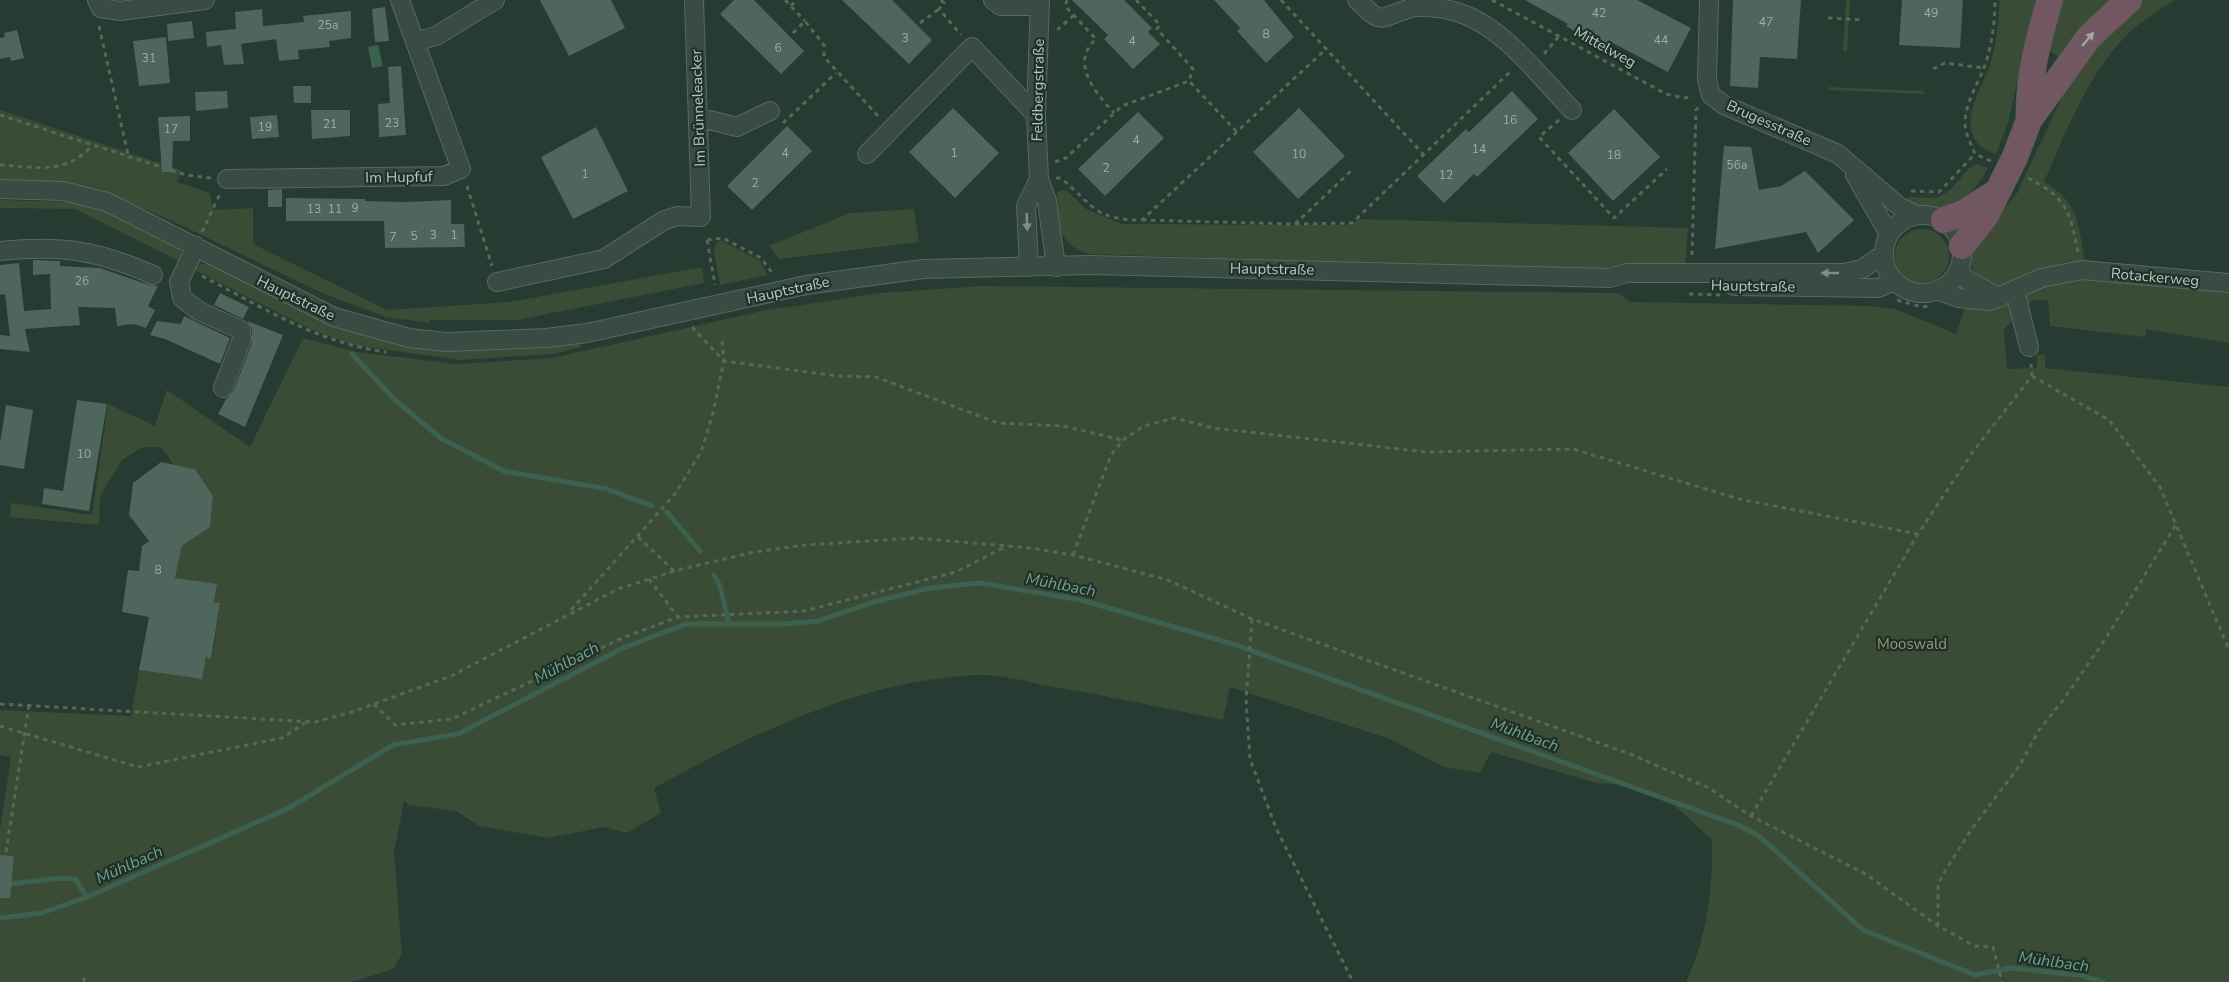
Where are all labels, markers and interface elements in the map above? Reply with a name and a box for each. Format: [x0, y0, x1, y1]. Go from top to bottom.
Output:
house number: 42 [1592, 5, 1606, 21]
house number: 49 [1924, 5, 1938, 21]
house number: 47 [1759, 14, 1773, 30]
house number: 25a [318, 17, 338, 33]
street label: Mittelweg [1570, 22, 1640, 72]
house number: 8 [1262, 26, 1270, 42]
house number: 3 [901, 30, 909, 46]
one-way arrow [2082, 31, 2095, 47]
house number: 44 [1654, 32, 1668, 48]
house number: 4 [1128, 33, 1136, 49]
street label: Feldbergstraße [1027, 38, 1049, 141]
house number: 6 [774, 40, 782, 56]
street label: Im Brünneleacker [686, 48, 710, 167]
house number: 31 [142, 50, 156, 66]
street label: Brugesstraße [1723, 95, 1815, 151]
house number: 16 [1503, 112, 1517, 128]
house number: 23 [385, 115, 399, 131]
house number: 21 [323, 116, 337, 132]
house number: 19 [258, 119, 272, 135]
house number: 17 [164, 121, 178, 137]
house number: 4 [1132, 132, 1140, 148]
house number: 14 [1472, 141, 1486, 157]
house number: 4 [781, 145, 789, 161]
house number: 1 [950, 145, 958, 161]
house number: 10 [1292, 146, 1306, 162]
house number: 18 [1607, 147, 1621, 163]
house number: 56a [1727, 157, 1747, 173]
house number: 2 [1102, 160, 1110, 176]
street label: Im Hupfuf [365, 166, 434, 188]
house number: 1 [581, 166, 589, 182]
house number: 12 [1439, 167, 1453, 183]
house number: 2 [751, 175, 759, 191]
house number: 9 [351, 200, 359, 216]
house number: 13 [307, 201, 321, 217]
house number: 11 [328, 201, 342, 217]
one-way arrow [1022, 212, 1031, 231]
house number: 3 [429, 227, 437, 243]
house number: 1 [450, 227, 458, 243]
house number: 5 [410, 228, 418, 244]
house number: 7 [389, 229, 397, 245]
street label: Hauptstraße [1230, 258, 1314, 280]
street label: Rotackerweg [2110, 263, 2200, 291]
one-way arrow [1821, 268, 1840, 278]
street label: Hauptstraße [254, 270, 338, 326]
street label: Hauptstraße [745, 271, 831, 309]
house number: 26 [75, 273, 89, 289]
street label: Hauptstraße [1711, 275, 1795, 297]
house number: 10 [77, 446, 91, 462]
house number: 8 [154, 562, 162, 578]
water label: Mühlbach [1024, 567, 1098, 603]
park label: Mooswald [1877, 634, 1947, 654]
water label: Mühlbach [530, 637, 603, 689]
water label: Mühlbach [1488, 712, 1562, 757]
water label: Mühlbach [93, 840, 166, 889]
water label: Mühlbach [2017, 946, 2090, 978]

